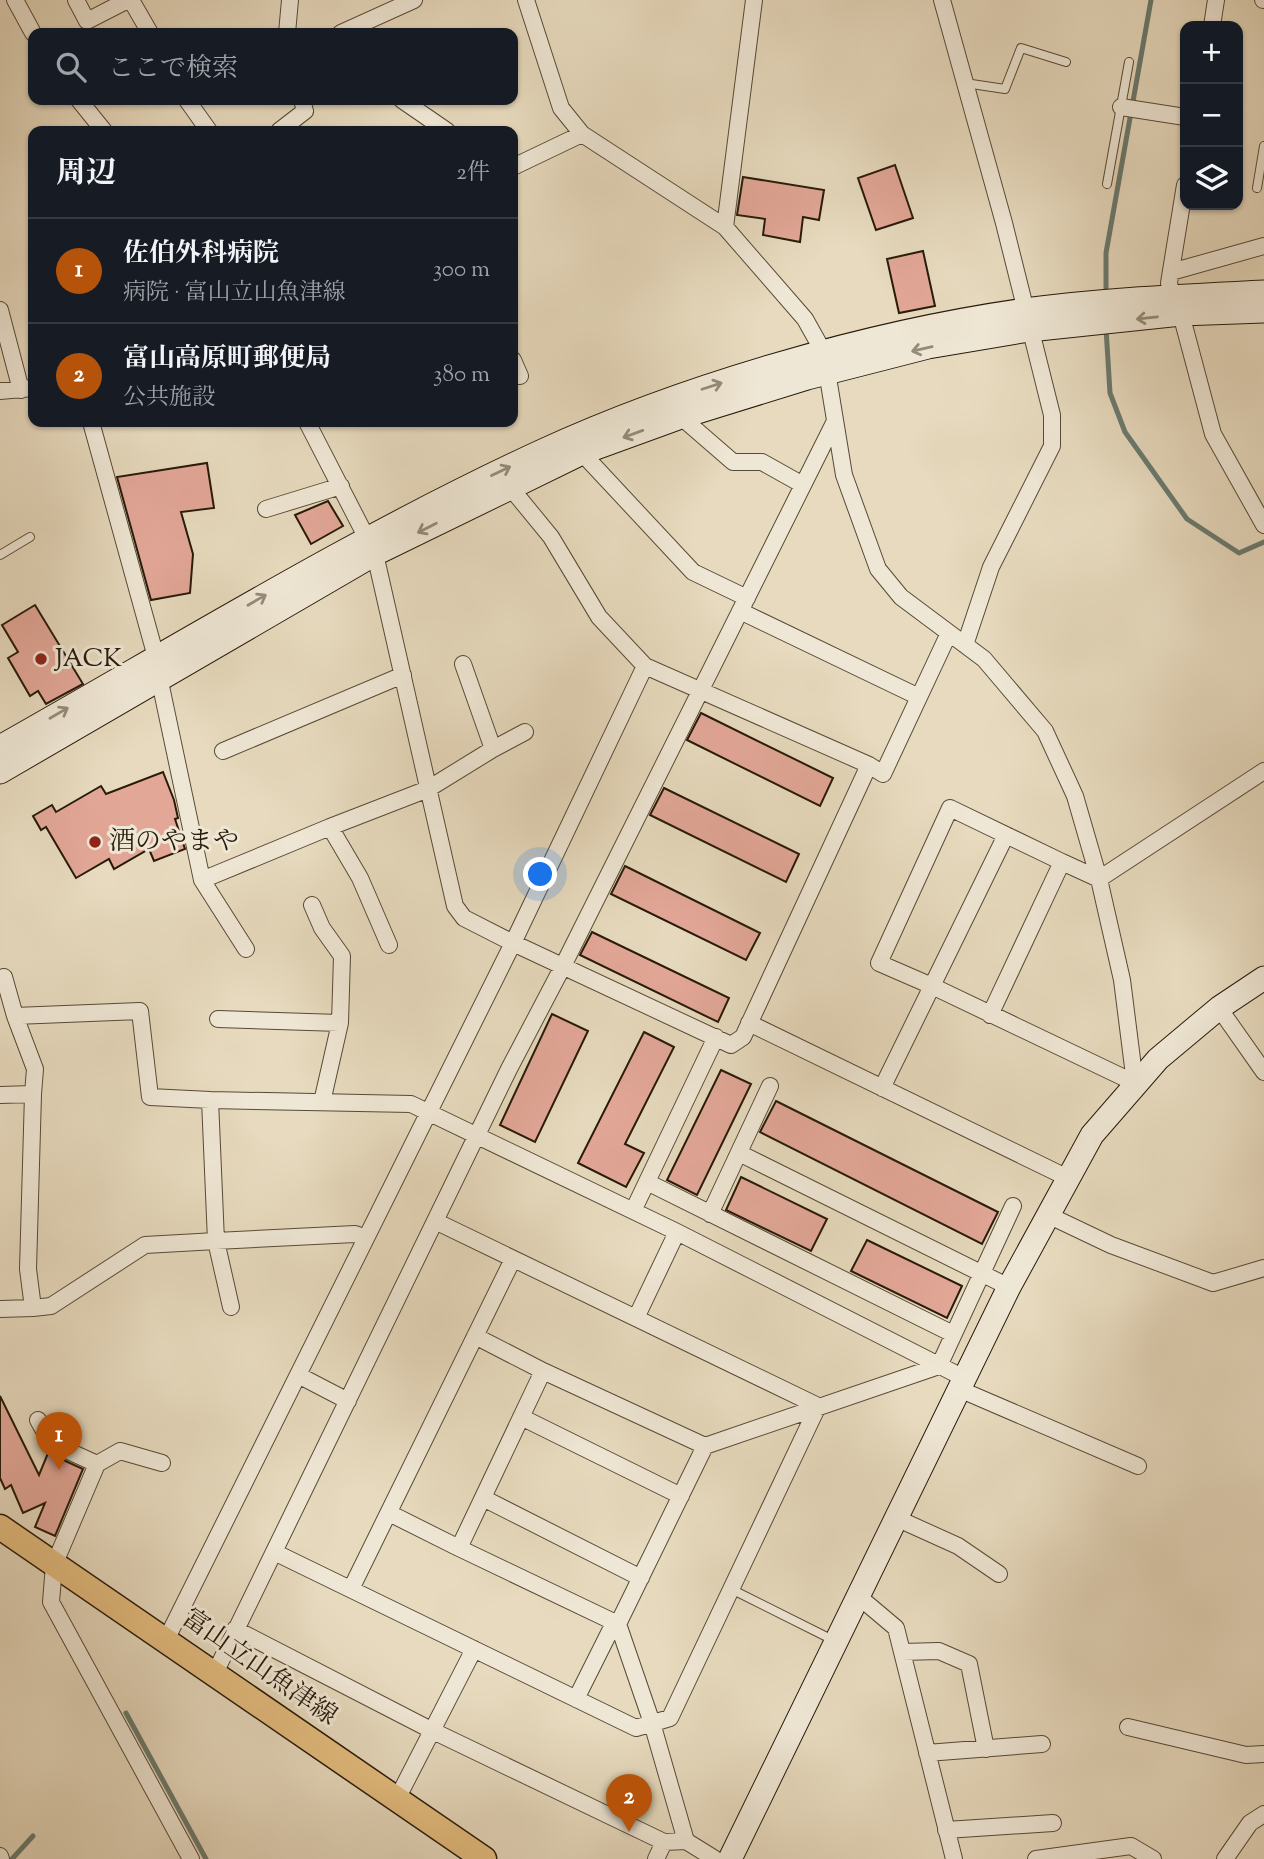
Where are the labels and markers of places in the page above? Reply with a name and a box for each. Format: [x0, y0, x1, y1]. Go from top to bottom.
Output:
place label: JACK [53, 641, 122, 678]
marker: JACK [33, 651, 49, 667]
place label: 酒のやまや [109, 824, 239, 861]
marker: 酒のやまや [87, 834, 103, 850]
pin: 1 [36, 1412, 82, 1470]
pin: 2 [606, 1774, 652, 1832]

